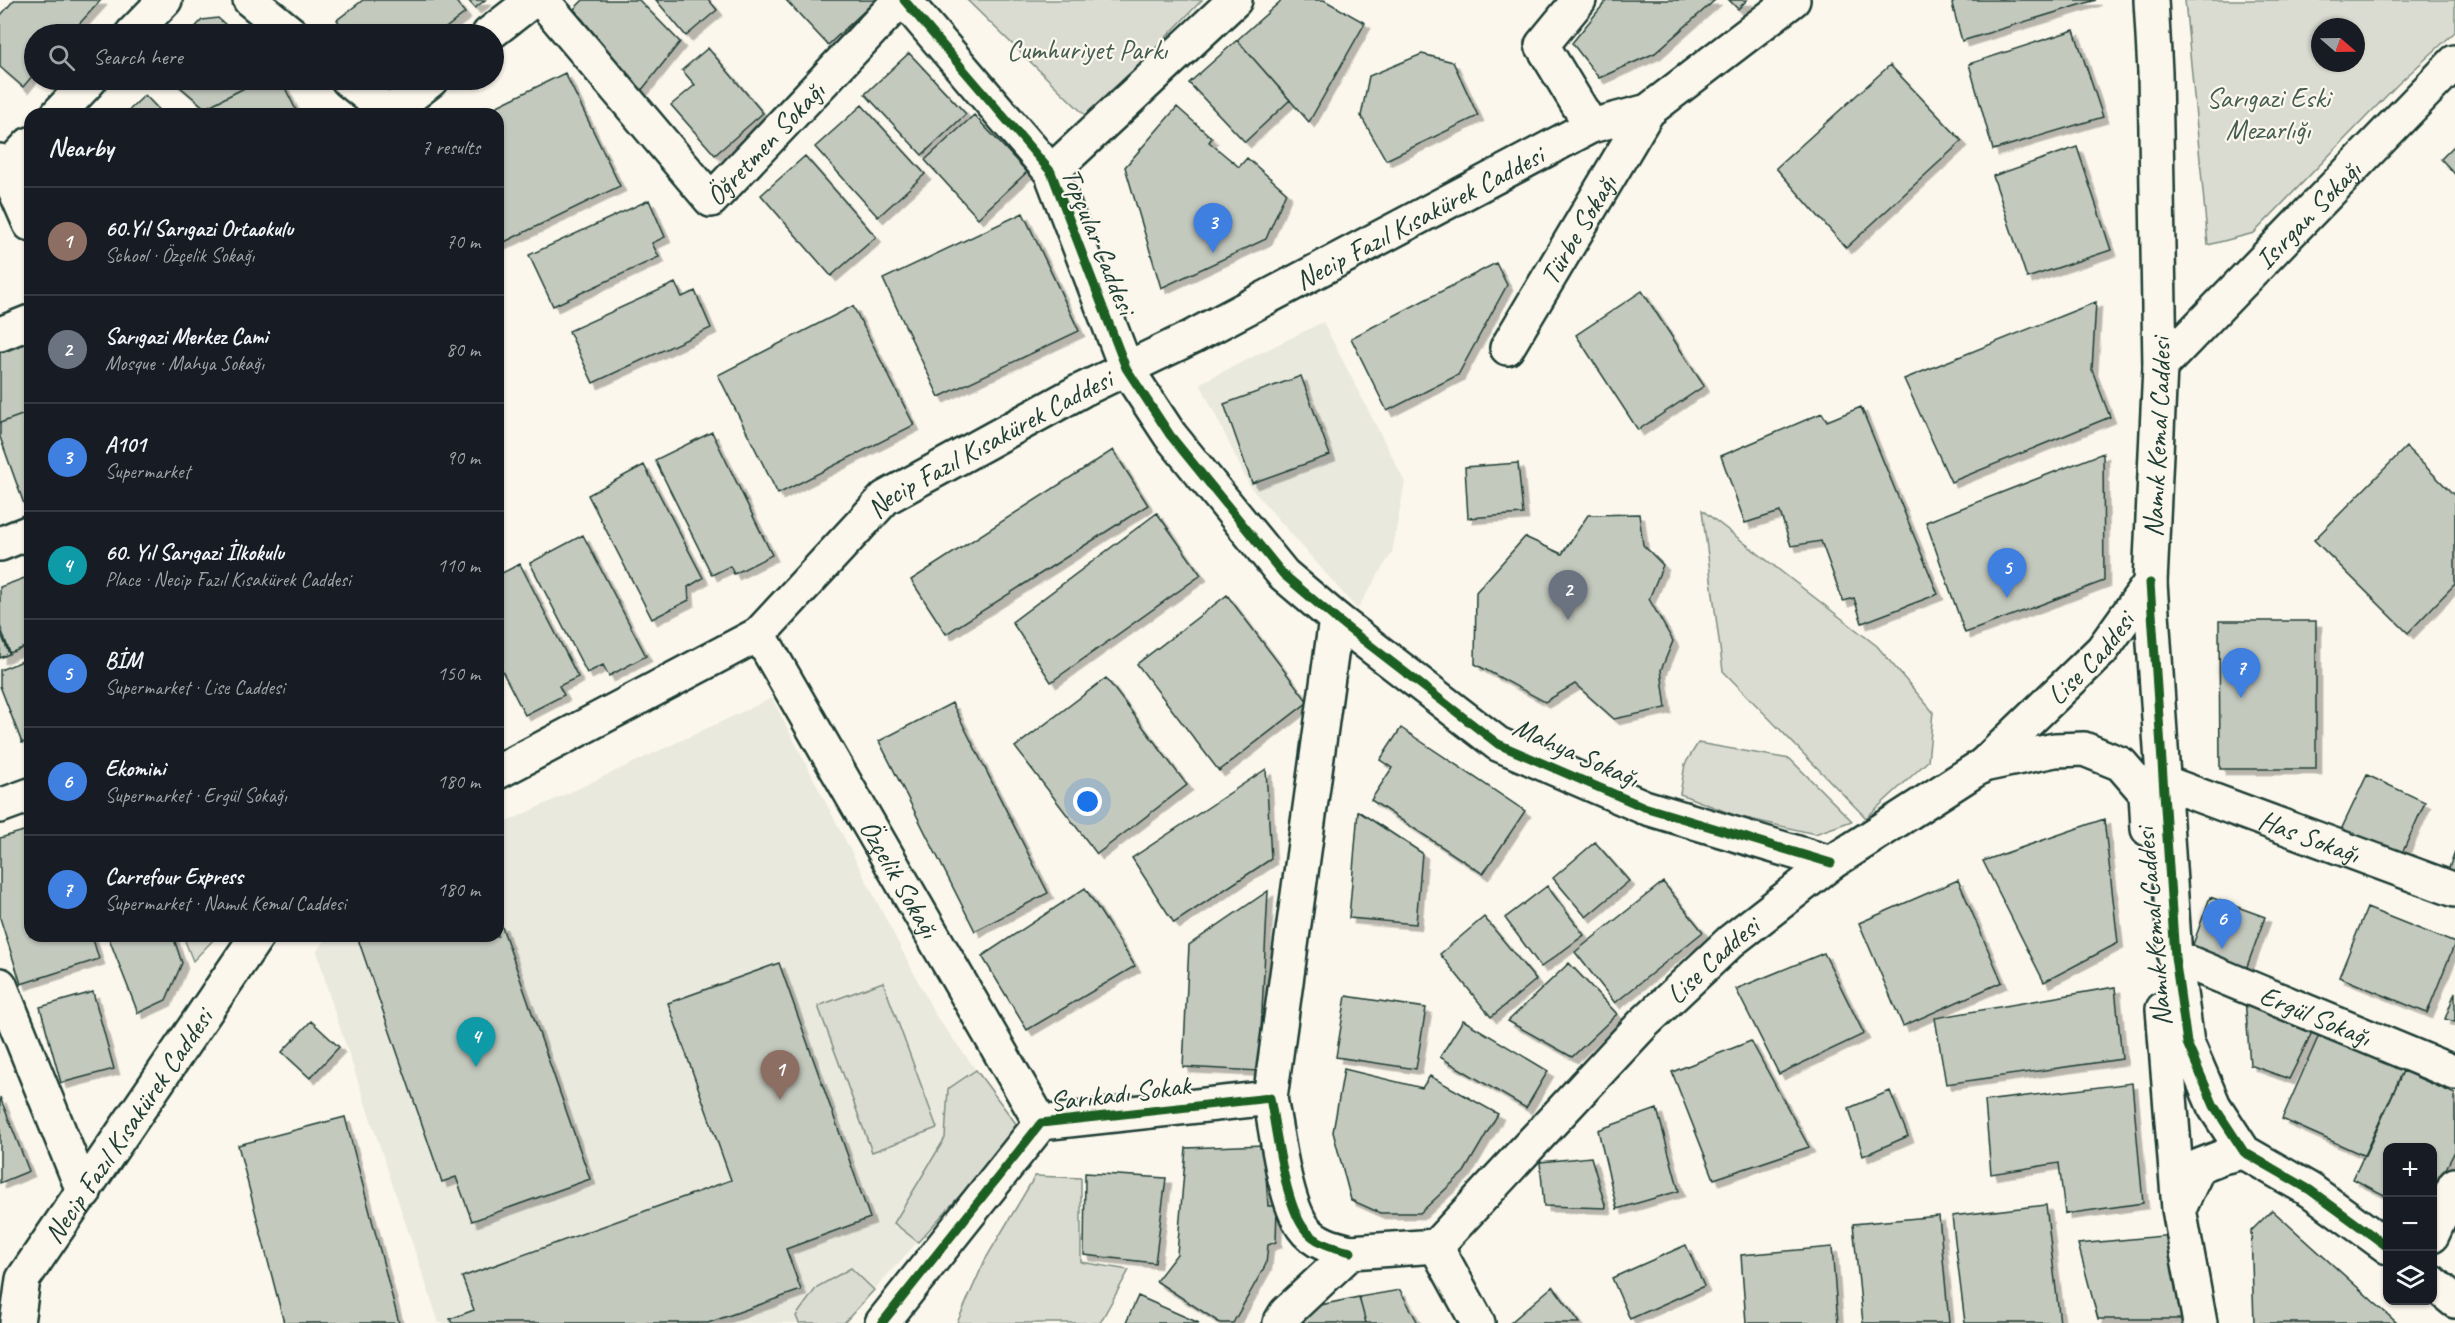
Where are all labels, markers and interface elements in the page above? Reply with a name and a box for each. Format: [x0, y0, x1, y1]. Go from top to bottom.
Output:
north arrow [2311, 18, 2365, 72]
search box [24, 24, 504, 90]
park label: Cumhuriyet Parkı [1007, 32, 1169, 67]
icon: search [45, 41, 78, 74]
text: Search here [93, 43, 183, 71]
street label: Öğretmen Sokağı [698, 73, 833, 213]
park label: Sarıgazi Eski Mezarlığı [2206, 80, 2334, 147]
text: Nearby [48, 131, 113, 164]
text: 7 results [421, 135, 480, 160]
street label: Necip Fazıl Kısakürek Caddesi [1289, 135, 1552, 297]
street label: Isırgan Sokağı [2247, 152, 2369, 276]
street label: Topçular Caddesi [1054, 163, 1146, 323]
street label: Türbe Sokağı [1531, 167, 1625, 291]
pin: 3 [1194, 204, 1232, 253]
text: 60.Yıl Sarıgazi Ortaokulu [105, 215, 293, 243]
text: 1 [63, 229, 72, 254]
text: 70 m [446, 229, 480, 254]
text: School · Özçelik Sokağı [105, 243, 254, 268]
text: Sarıgazi Merkez Cami [105, 323, 268, 351]
street label: Namık Kemal Caddesi [2135, 333, 2178, 538]
text: 2 [63, 337, 72, 362]
text: 80 m [446, 337, 480, 362]
text: Mosque · Mahya Sokağı [105, 351, 264, 376]
street label: Necip Fazıl Kısakürek Caddesi [858, 359, 1121, 525]
text: A101 [105, 431, 146, 459]
text: 3 [63, 445, 72, 470]
text: 90 m [446, 445, 480, 470]
text: Supermarket [105, 459, 190, 484]
text: 60. Yıl Sarıgazi İlkokulu [105, 539, 284, 567]
pin: 5 [1988, 548, 2026, 598]
text: 4 [63, 553, 72, 578]
text: 110 m [437, 553, 480, 578]
text: Place · Necip Fazıl Kısakürek Caddesi [105, 567, 351, 592]
pin: 2 [1548, 570, 1588, 620]
street label: Lise Caddesi [2039, 602, 2144, 712]
text: BİM [105, 647, 141, 675]
pin: 7 [2222, 648, 2260, 698]
text: 5 [63, 661, 72, 686]
text: 150 m [437, 661, 480, 686]
text: Supermarket · Lise Caddesi [105, 675, 285, 700]
street label: Mahya Sokağı [1508, 709, 1646, 796]
text: Ekomini [105, 755, 165, 783]
text: 6 [63, 769, 72, 794]
text: 180 m [437, 769, 480, 794]
text: Supermarket · Ergül Sokağı [105, 783, 287, 808]
your location [1073, 787, 1102, 816]
street label: Has Sokağı [2254, 802, 2366, 871]
street label: Özçelik Sokağı [852, 813, 948, 945]
street label: Namık Kemal Caddesi [2127, 822, 2179, 1028]
text: Carrefour Express [105, 863, 243, 891]
text: 7 [63, 877, 72, 902]
text: 180 m [437, 877, 480, 902]
text: Supermarket · Namık Kemal Caddesi [105, 891, 346, 916]
pin: 6 [2202, 900, 2242, 949]
street label: Lise Caddesi [1658, 906, 1769, 1011]
street label: Ergül Sokağı [2255, 977, 2378, 1054]
street label: Necip Fazıl Kısakürek Caddesi [35, 999, 222, 1250]
pin: 4 [456, 1018, 496, 1067]
pin: 1 [760, 1050, 800, 1100]
street label: Sarıkadı Sokak [1048, 1067, 1194, 1119]
map controls [2383, 1143, 2437, 1305]
button: + [2383, 1143, 2437, 1197]
button: − [2383, 1197, 2437, 1251]
button: layers [2383, 1251, 2437, 1305]

